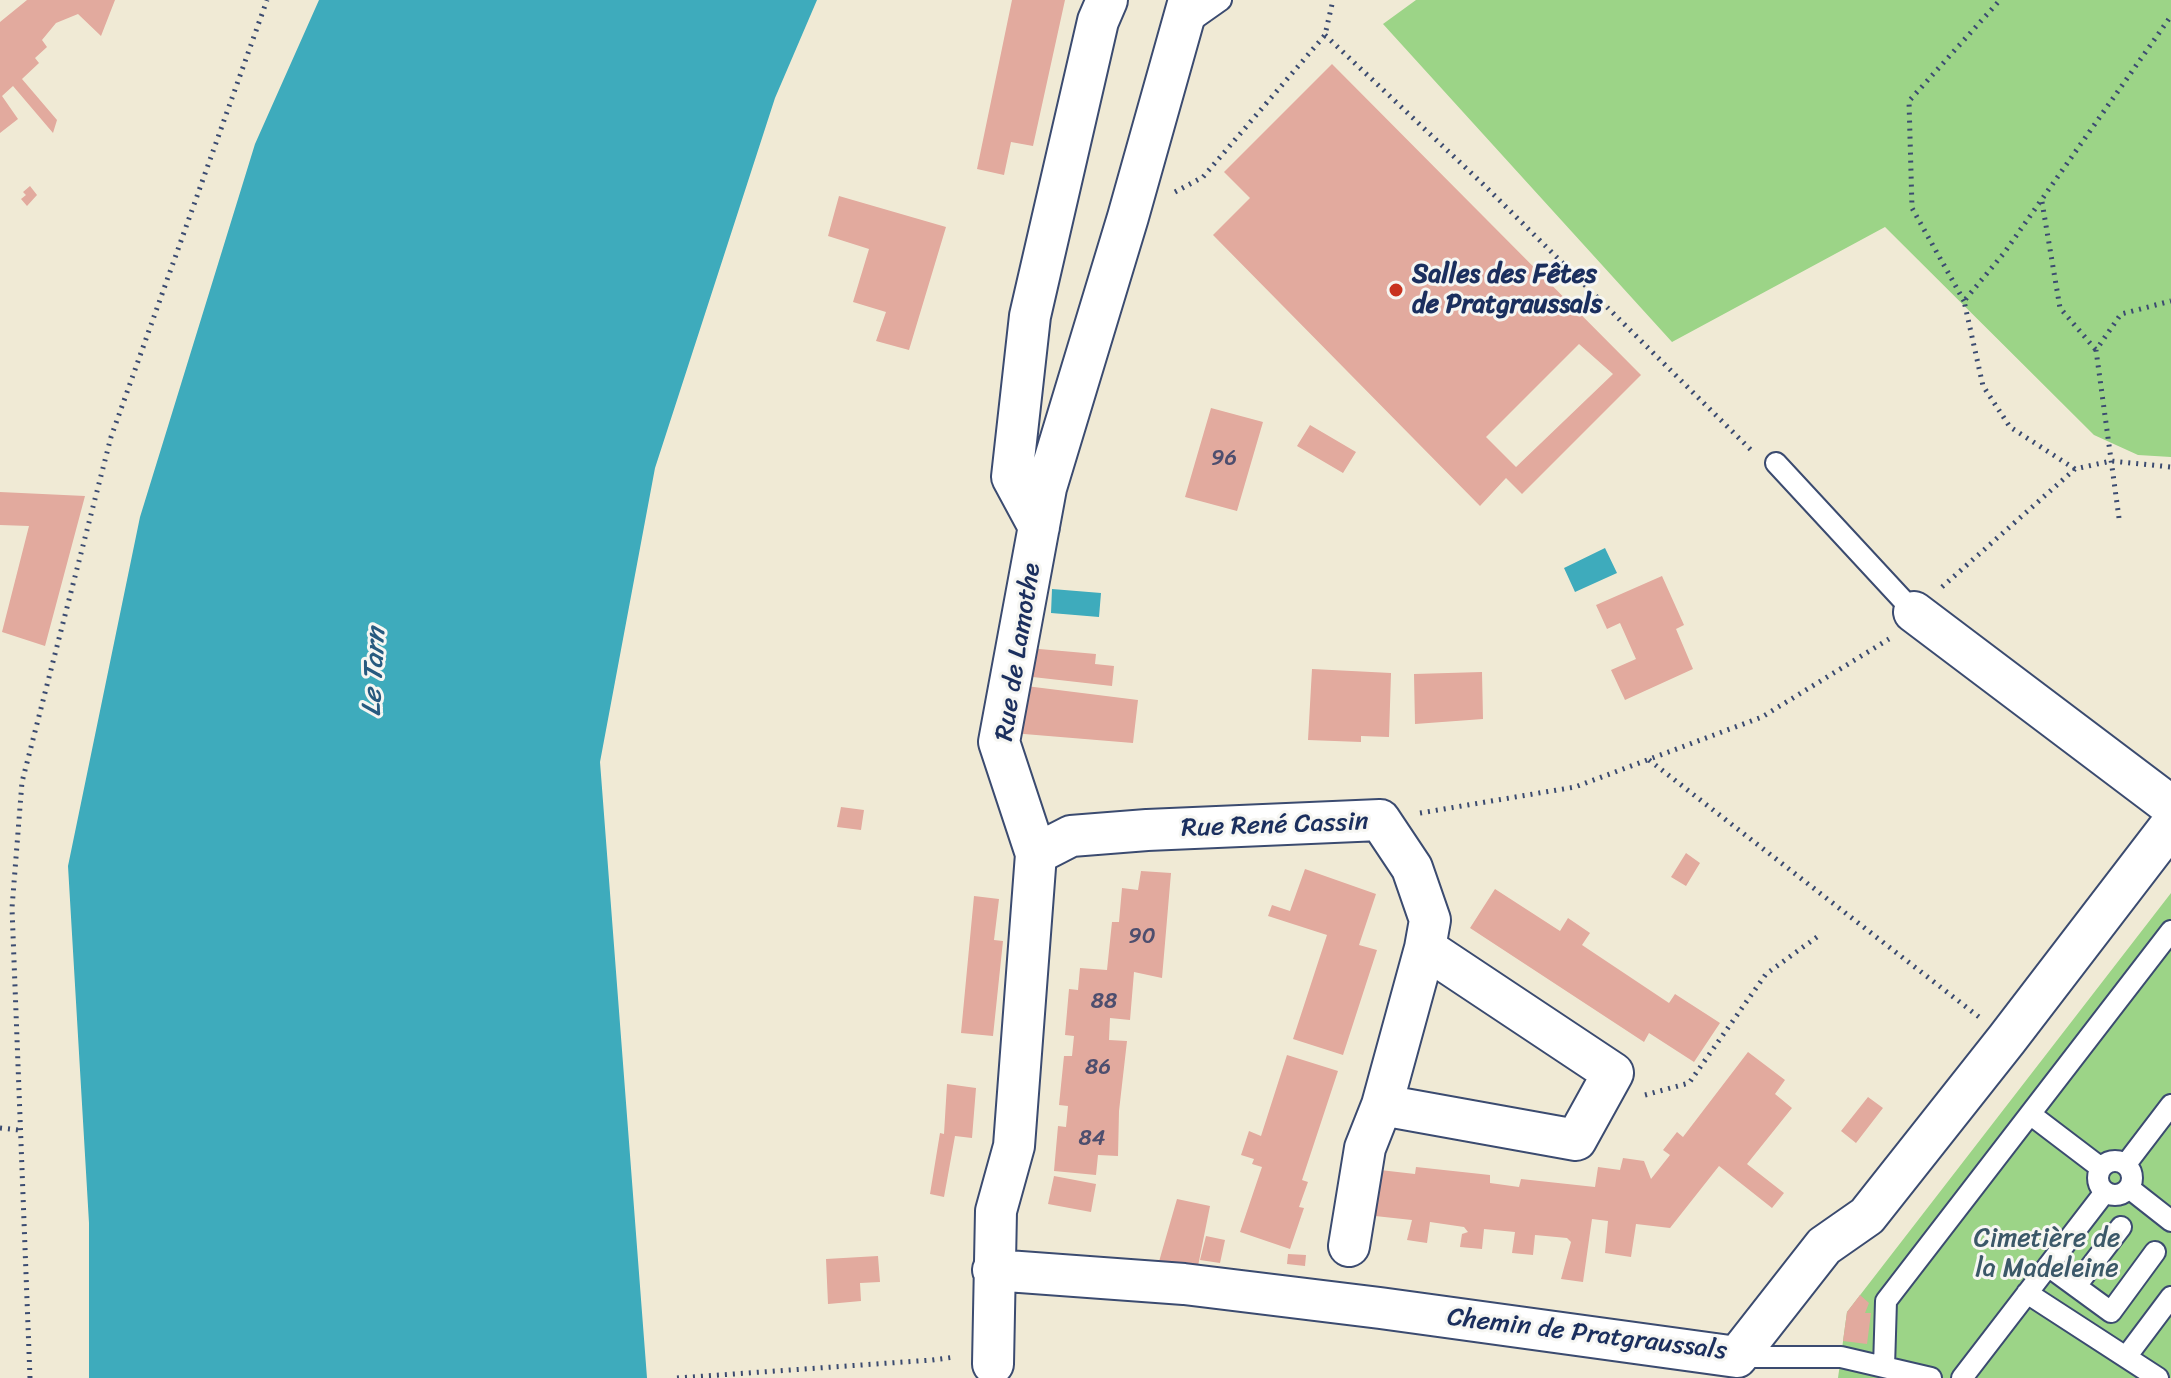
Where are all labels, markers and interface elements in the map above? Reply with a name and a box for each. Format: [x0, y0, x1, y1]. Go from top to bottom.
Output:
place label: Salles des Fêtes de Pratgraussals [1412, 259, 1603, 320]
marker: Salles des Fêtes de Pratgraussals [1387, 281, 1405, 299]
house number: 96 [1211, 446, 1237, 472]
street label: Rue de Lamothe [990, 561, 1048, 743]
water label: Le Tarn [356, 627, 394, 717]
street label: Rue René Cassin [1181, 807, 1369, 845]
house number: 90 [1128, 924, 1156, 950]
house number: 88 [1091, 989, 1117, 1015]
house number: 86 [1085, 1055, 1111, 1081]
house number: 84 [1078, 1126, 1106, 1152]
park label: Cimetière de la Madeleine [1974, 1223, 2120, 1284]
street label: Chemin de Pratgraussals [1445, 1302, 1729, 1368]

